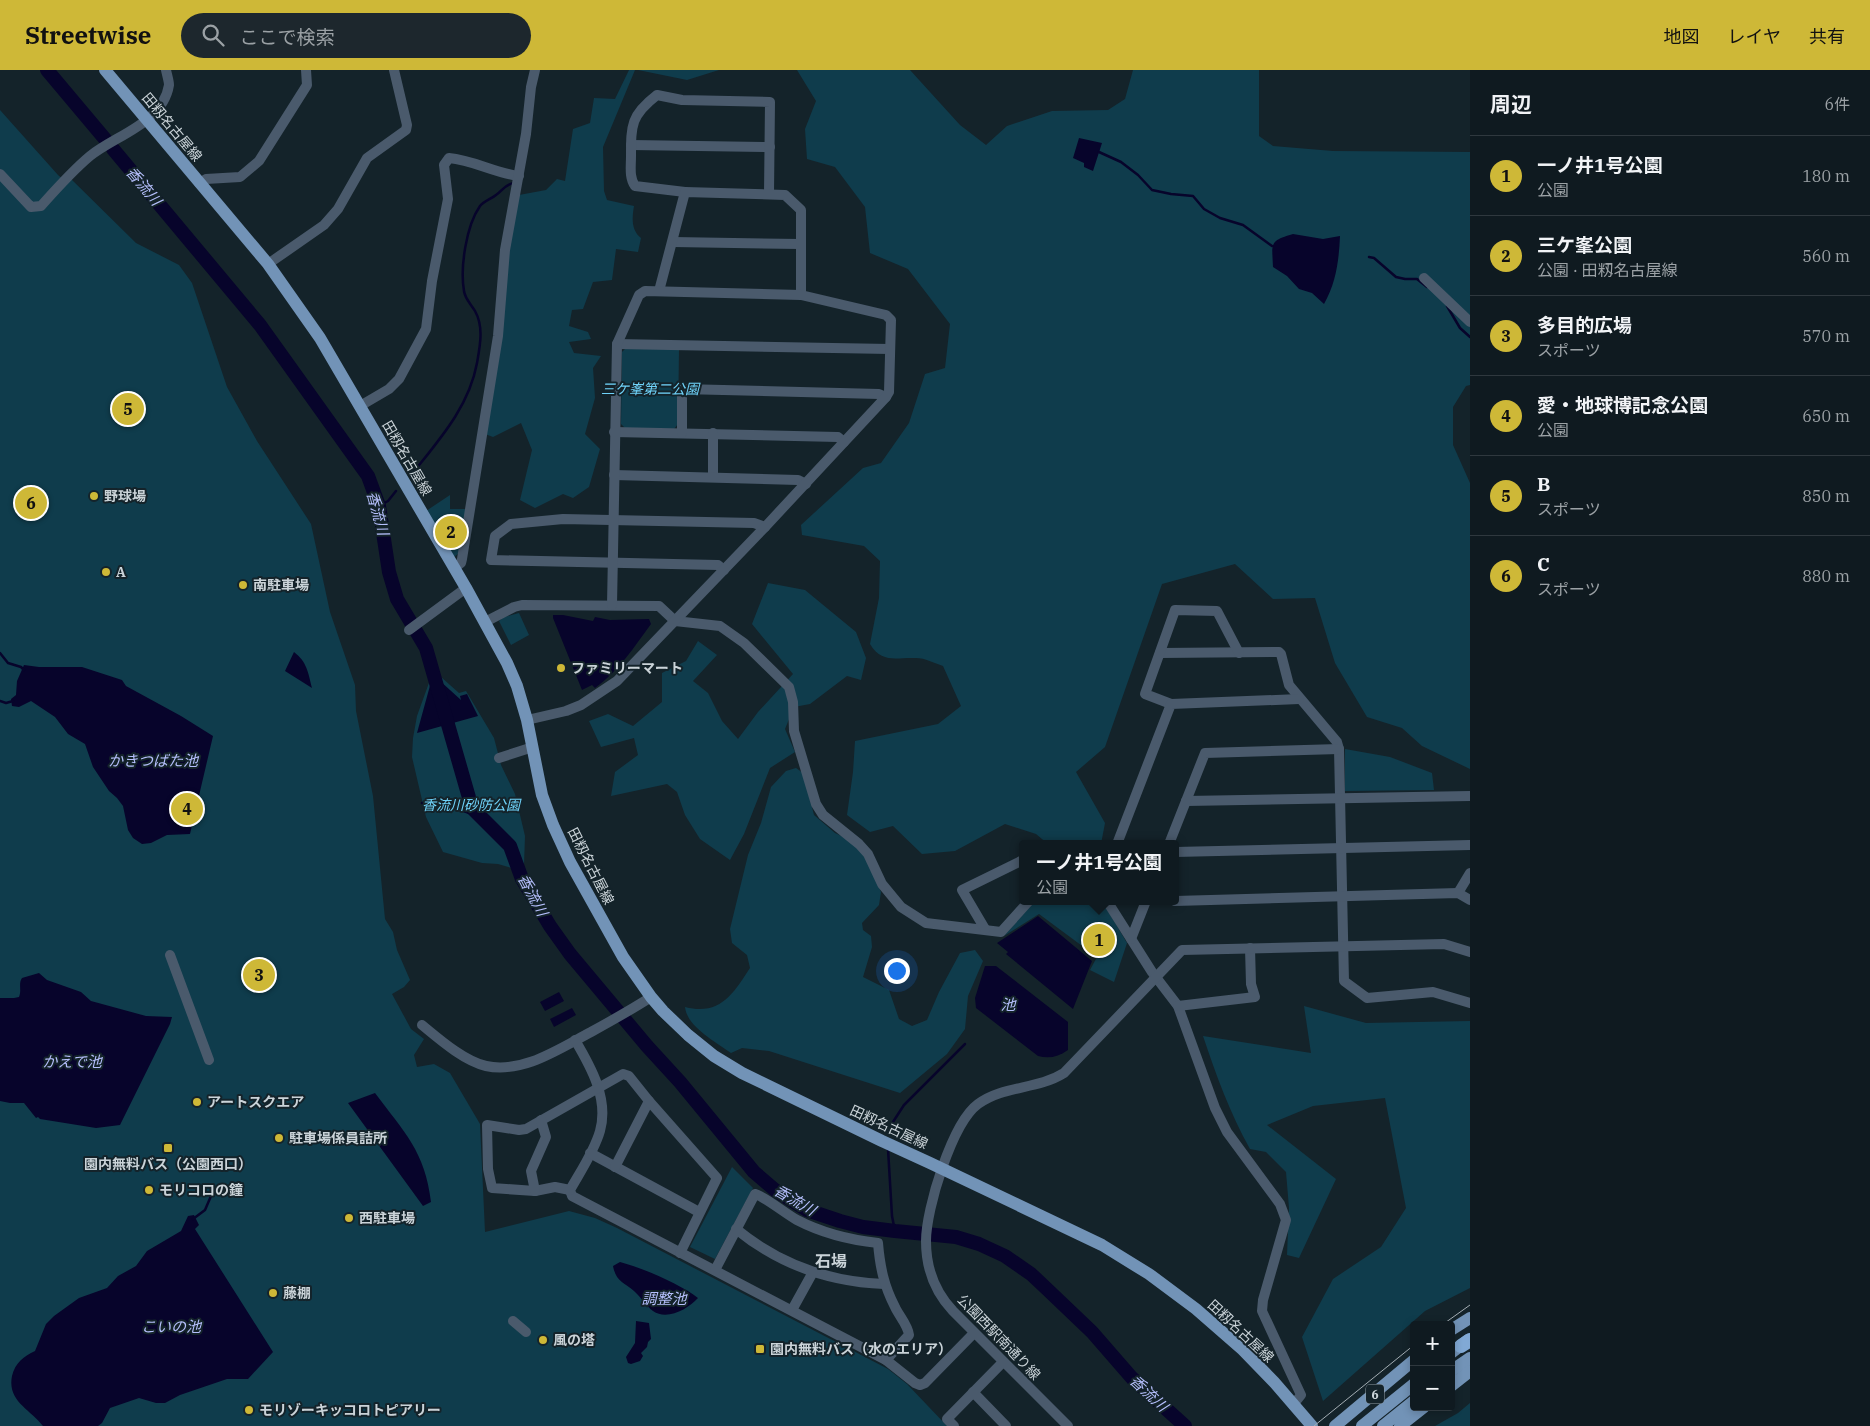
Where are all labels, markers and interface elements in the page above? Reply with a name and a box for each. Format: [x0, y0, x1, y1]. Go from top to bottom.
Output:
search box [181, 13, 531, 58]
text: Streetwise [25, 19, 151, 51]
icon: search [199, 21, 227, 49]
text: ここで検索 [239, 25, 334, 49]
text: 地図 [1664, 25, 1700, 48]
text: レイヤ [1728, 25, 1781, 48]
text: 共有 [1809, 25, 1845, 48]
street label: 田籾名古屋線 [138, 89, 206, 165]
text: 周辺 [1490, 90, 1532, 118]
text: 6件 [1824, 94, 1850, 114]
text: 一ノ井1号公園 [1537, 153, 1662, 177]
water label: 香流川 [122, 163, 167, 211]
text: 1 [1501, 166, 1511, 186]
text: 180 m [1802, 166, 1850, 186]
text: 公園 [1537, 180, 1569, 200]
text: 三ケ峯公園 [1537, 233, 1632, 257]
text: 2 [1501, 246, 1511, 266]
text: 560 m [1802, 246, 1850, 266]
text: 公園 · 田籾名古屋線 [1537, 260, 1678, 280]
text: 多目的広場 [1537, 313, 1632, 337]
text: 3 [1501, 326, 1511, 346]
text: 570 m [1802, 326, 1850, 346]
text: スポーツ [1537, 340, 1601, 360]
park label: 三ケ峯第二公園 [601, 380, 701, 398]
pin: 5 [112, 390, 144, 428]
text: 愛・地球博記念公園 [1537, 393, 1708, 417]
text: 4 [1501, 406, 1511, 426]
text: 650 m [1802, 406, 1850, 426]
street label: 田籾名古屋線 [378, 417, 436, 499]
text: 公園 [1537, 420, 1569, 440]
text: B [1537, 472, 1550, 496]
pin: 6 [15, 484, 47, 522]
text: 5 [1501, 486, 1511, 506]
text: 850 m [1802, 486, 1850, 506]
place label: 野球場 [104, 487, 146, 505]
water label: 香流川 [363, 489, 394, 539]
marker: 野球場 [88, 490, 100, 502]
text: スポーツ [1537, 499, 1601, 519]
pin: 2 [435, 513, 467, 551]
text: C [1537, 552, 1550, 576]
place label: A [116, 563, 126, 581]
marker: A [100, 566, 112, 578]
text: 6 [1501, 566, 1511, 586]
text: 880 m [1802, 566, 1850, 586]
place label: 南駐車場 [253, 576, 309, 594]
marker: 南駐車場 [237, 579, 249, 591]
text: スポーツ [1537, 579, 1601, 599]
place label: ファミリーマート [571, 659, 683, 677]
marker: ファミリーマート [555, 662, 567, 674]
water label: かきつばた池 [108, 751, 200, 770]
pin: 4 [171, 790, 203, 828]
park label: 香流川砂防公園 [422, 796, 522, 814]
street label: 田籾名古屋線 [564, 824, 618, 908]
popup [1019, 840, 1179, 905]
text: 一ノ井1号公園 [1036, 850, 1162, 874]
water label: 香流川 [514, 871, 553, 921]
text: 公園 [1036, 877, 1068, 897]
pin: 1 [1083, 921, 1115, 959]
pin: 3 [243, 956, 275, 994]
your location [884, 958, 910, 984]
water label: 池 [1000, 995, 1017, 1014]
water label: かえで池 [42, 1052, 104, 1071]
place label: アートスクエア [207, 1093, 304, 1111]
marker: アートスクエア [191, 1096, 203, 1108]
street label: 田籾名古屋線 [847, 1101, 931, 1153]
place label: 駐車場係員詰所 [289, 1129, 387, 1147]
marker: 駐車場係員詰所 [273, 1132, 285, 1144]
marker: 園内無料バス（公園西口） [162, 1142, 174, 1154]
place label: 園内無料バス（公園西口） [84, 1155, 252, 1173]
place label: モリコロの鐘 [159, 1181, 243, 1199]
water label: 香流川 [771, 1181, 821, 1220]
marker: モリコロの鐘 [143, 1184, 155, 1196]
place label: 西駐車場 [359, 1209, 415, 1227]
marker: 西駐車場 [343, 1212, 355, 1224]
district label: 石場 [815, 1251, 847, 1271]
place label: 藤棚 [283, 1284, 311, 1302]
marker: 藤棚 [267, 1287, 279, 1299]
water label: 調整池 [641, 1289, 688, 1308]
street label: 公園西駅南通り線 [954, 1290, 1044, 1384]
street label: 田籾名古屋線 [1204, 1296, 1278, 1366]
water label: こいの池 [141, 1317, 203, 1336]
map controls [1410, 1321, 1455, 1411]
button: + [1410, 1321, 1455, 1366]
place label: 風の塔 [553, 1331, 595, 1349]
marker: 風の塔 [537, 1334, 549, 1346]
place label: 園内無料バス（水のエリア） [770, 1340, 952, 1358]
marker: 園内無料バス（水のエリア） [754, 1343, 766, 1355]
button: − [1410, 1366, 1455, 1411]
water label: 香流川 [1126, 1371, 1173, 1417]
road number: 6 [1366, 1385, 1384, 1404]
place label: モリゾーキッコロトピアリー [259, 1401, 441, 1419]
marker: モリゾーキッコロトピアリー [243, 1404, 255, 1416]

